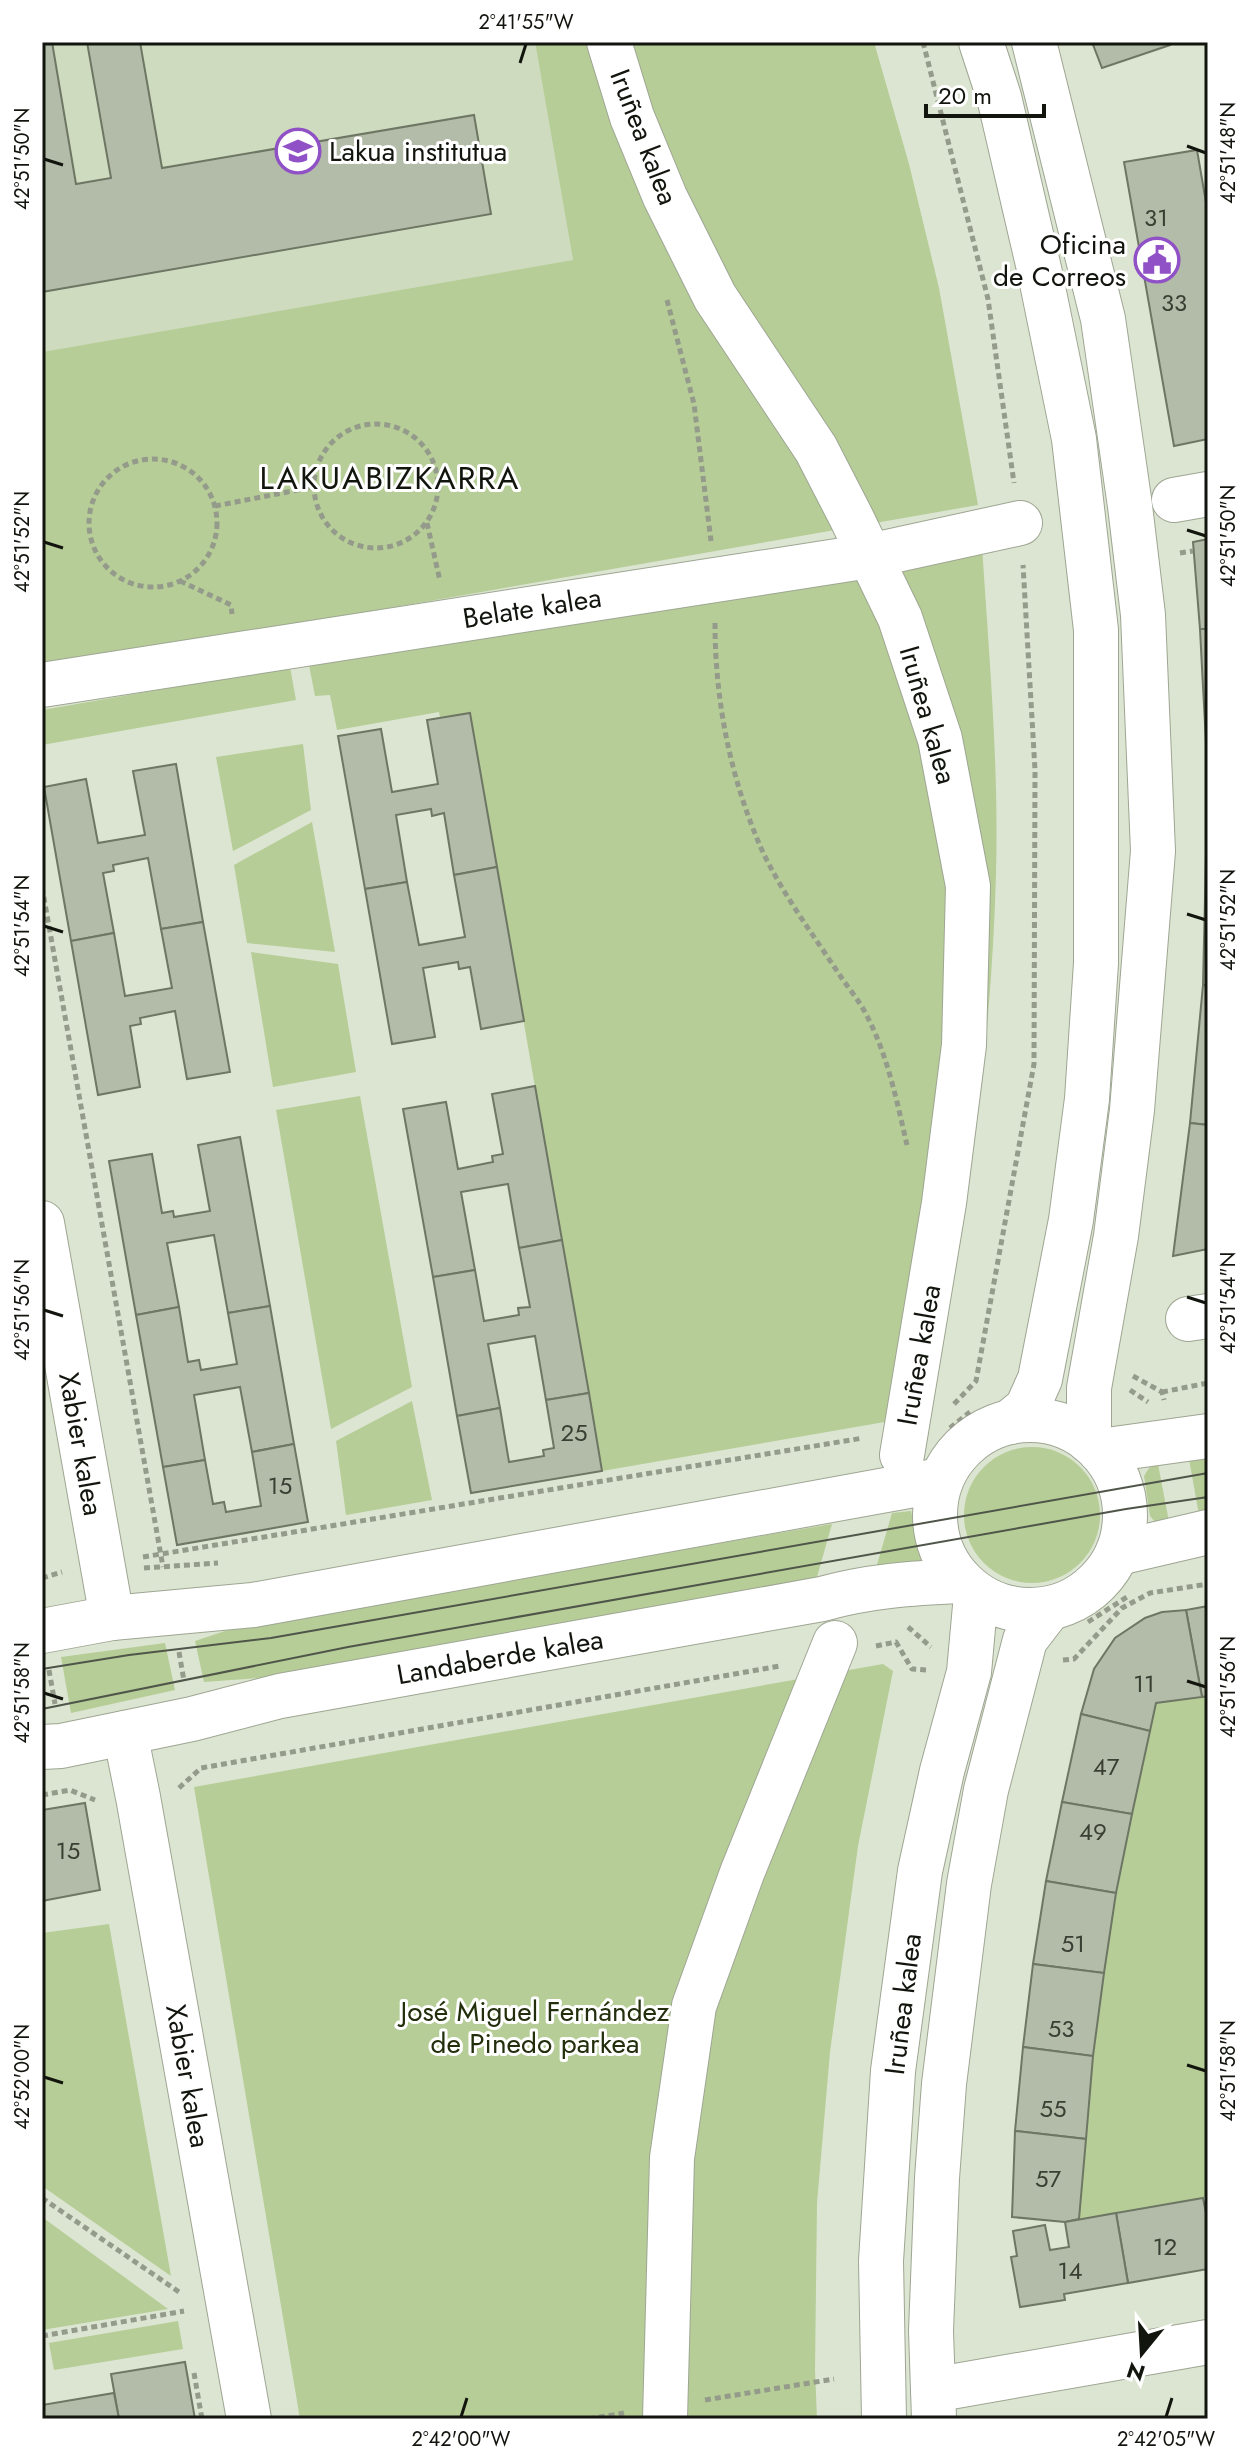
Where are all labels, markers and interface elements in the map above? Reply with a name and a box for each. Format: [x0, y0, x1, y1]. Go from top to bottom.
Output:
text: 2°41'55"W [479, 8, 574, 37]
street label: Iruñea kalea [599, 63, 689, 211]
scale bar [926, 68, 1044, 118]
text: 20 m [938, 78, 992, 113]
text: 42°51'48"N [1214, 102, 1243, 204]
text: 42°51'50"N [8, 108, 37, 210]
school or university icon: Lakua institutua [274, 127, 322, 175]
place label: Lakua institutua [329, 131, 507, 172]
house number: 31 [1144, 200, 1168, 235]
place label: Oficina de Correos [993, 224, 1126, 297]
public building icon: Oficina de Correos [1133, 236, 1181, 284]
house number: 33 [1161, 285, 1187, 320]
district label: LAKUABIZKARRA [259, 455, 521, 501]
text: 42°51'50"N [1214, 485, 1243, 587]
text: 42°51'52"N [8, 491, 37, 593]
street label: Belate kalea [460, 577, 604, 639]
street label: Iruñea kalea [889, 641, 967, 789]
text: 42°51'52"N [1214, 869, 1243, 971]
text: 42°51'54"N [8, 875, 37, 977]
text: 42°51'54"N [1214, 1252, 1243, 1354]
text: 42°51'56"N [8, 1259, 37, 1361]
street label: Iruñea kalea [886, 1281, 952, 1429]
street label: Xabier kalea [48, 1369, 114, 1519]
house number: 25 [560, 1415, 588, 1450]
house number: 15 [268, 1468, 292, 1503]
street label: Landaberde kalea [393, 1619, 607, 1695]
text: 42°51'56"N [1214, 1636, 1243, 1738]
text: 42°51'58"N [8, 1642, 37, 1744]
house number: 11 [1133, 1666, 1155, 1701]
house number: 47 [1093, 1749, 1120, 1784]
house number: 49 [1079, 1814, 1107, 1849]
house number: 15 [56, 1833, 80, 1868]
house number: 51 [1061, 1926, 1085, 1961]
street label: Iruñea kalea [874, 1931, 932, 2077]
park label: José Miguel Fernández de Pinedo parkea [397, 1991, 670, 2064]
street label: Xabier kalea [155, 2001, 221, 2151]
house number: 53 [1048, 2011, 1074, 2046]
text: 42°51'58"N [1214, 2020, 1243, 2122]
text: 42°52'00"N [8, 2024, 37, 2130]
house number: 55 [1039, 2091, 1067, 2126]
house number: 57 [1035, 2161, 1061, 2196]
house number: 12 [1153, 2229, 1177, 2264]
house number: 14 [1058, 2253, 1082, 2288]
north arrow [1102, 2313, 1182, 2393]
text: N [1123, 2354, 1149, 2390]
text: 2°42'00"W [412, 2425, 511, 2454]
text: 2°42'05"W [1117, 2425, 1215, 2454]

